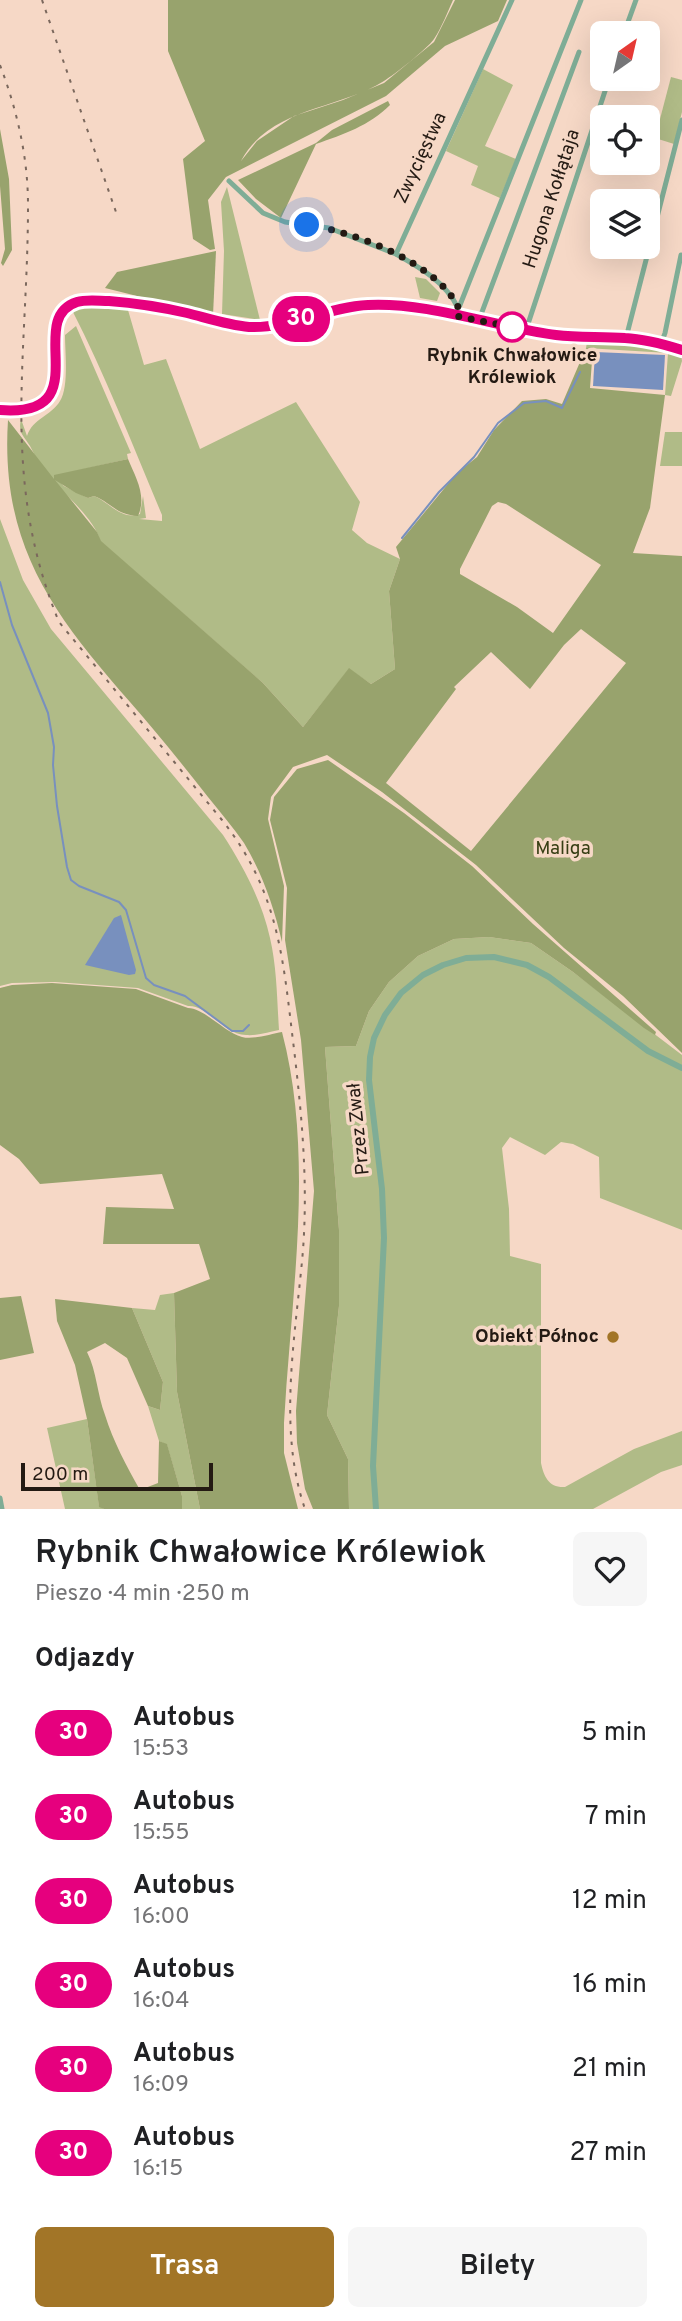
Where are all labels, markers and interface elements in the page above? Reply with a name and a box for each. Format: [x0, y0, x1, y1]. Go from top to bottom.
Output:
north arrow [590, 21, 660, 91]
map controls [590, 21, 660, 259]
button: locate [590, 105, 660, 175]
street label: Zwycięstwa [389, 108, 453, 208]
street label: Hugona Kołłątaja [518, 126, 586, 272]
button: layers [590, 189, 660, 259]
your location [289, 207, 324, 242]
line badge: 30 [270, 296, 332, 342]
text: 30 [286, 304, 316, 334]
marker: Rybnik Chwałowice Królewiok [497, 312, 527, 342]
place label: Rybnik Chwałowice Królewiok [427, 344, 597, 390]
park label: Maliga [535, 837, 591, 861]
street label: Przez Zwał [342, 1082, 376, 1176]
place label: Obiekt Północ [475, 1325, 599, 1349]
marker: Obiekt Północ [605, 1329, 621, 1345]
scale bar [21, 1460, 214, 1492]
text: 200 m [32, 1463, 88, 1487]
button: heart [573, 1532, 647, 1606]
text: Rybnik Chwałowice Królewiok [35, 1533, 486, 1575]
text: Pieszo · 4 min · 250 m [35, 1580, 250, 1609]
text: Odjazdy [35, 1643, 135, 1676]
text: Autobus [133, 1702, 235, 1735]
text: 5 min [581, 1717, 647, 1750]
text: 30 [59, 1718, 88, 1748]
text: 15:53 [133, 1735, 189, 1764]
text: Autobus [133, 1786, 235, 1819]
text: 7 min [585, 1801, 647, 1834]
text: 30 [59, 1802, 88, 1832]
text: 15:55 [133, 1819, 190, 1848]
text: Autobus [133, 1870, 235, 1903]
text: 12 min [572, 1885, 647, 1918]
text: 30 [59, 1886, 88, 1916]
text: 16:00 [133, 1903, 190, 1932]
text: Autobus [133, 1954, 235, 1987]
text: 16 min [572, 1969, 647, 2002]
text: 30 [59, 1970, 88, 2000]
text: 16:04 [133, 1987, 190, 2016]
text: Autobus [133, 2038, 235, 2071]
text: 21 min [572, 2053, 647, 2086]
text: 30 [59, 2054, 88, 2084]
text: 16:09 [133, 2071, 189, 2100]
text: Autobus [133, 2122, 235, 2155]
text: 27 min [569, 2137, 647, 2170]
text: 30 [59, 2138, 88, 2168]
text: 16:15 [133, 2155, 183, 2184]
button: Trasa [35, 2227, 334, 2307]
button: Bilety [348, 2227, 647, 2307]

